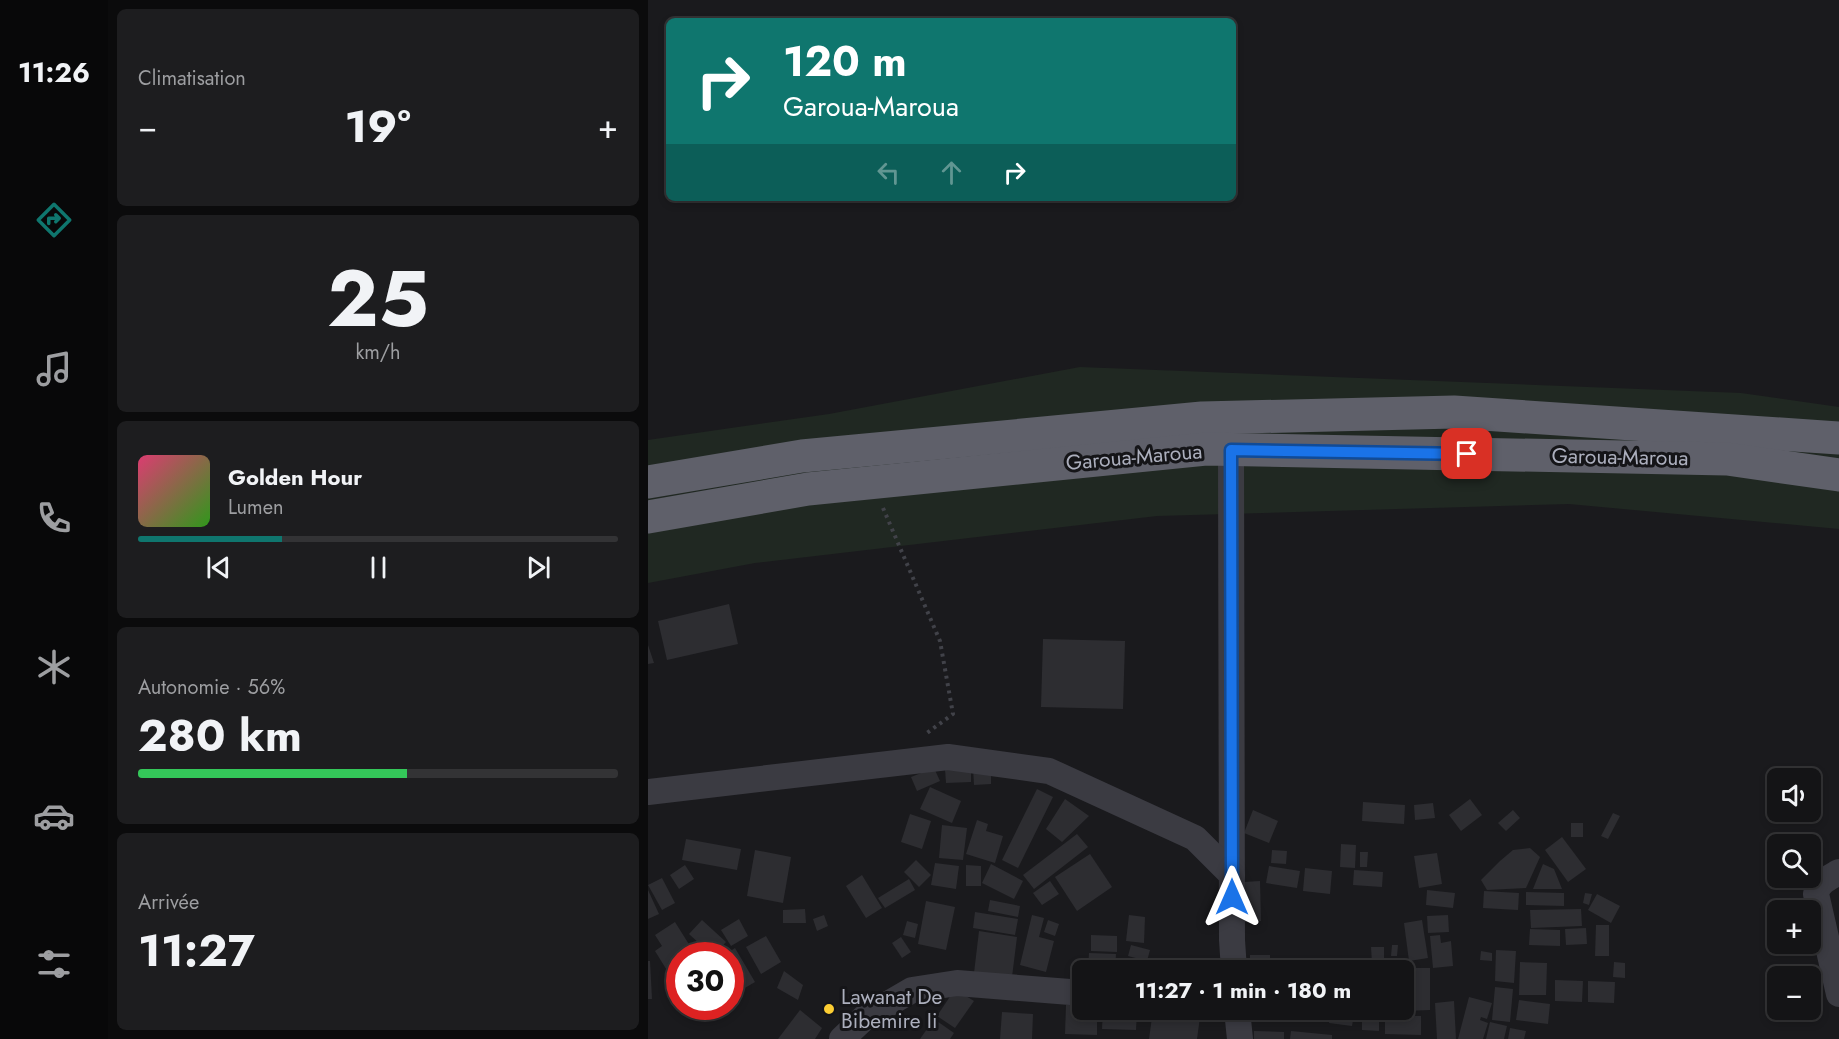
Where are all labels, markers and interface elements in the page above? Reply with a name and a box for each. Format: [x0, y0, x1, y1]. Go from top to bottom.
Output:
text: 120 m [783, 31, 907, 92]
icon: right [684, 42, 762, 120]
text: 11:26 [18, 53, 90, 92]
text: Climatisation [138, 64, 246, 93]
text: Garoua-Maroua [783, 87, 959, 126]
text: 19° [344, 94, 411, 159]
text: − [138, 103, 157, 150]
text: + [598, 103, 618, 150]
icon: left [872, 156, 905, 189]
icon: ahead [935, 156, 968, 189]
icon: right [998, 156, 1031, 189]
icon: directions [33, 199, 75, 241]
text: 25 [327, 243, 429, 355]
text: km/h [355, 338, 401, 367]
icon: music [33, 348, 75, 390]
pin [1441, 428, 1492, 479]
street label: Garoua-Maroua [1065, 436, 1203, 478]
icon: arrive [1450, 437, 1483, 470]
street label: Garoua-Maroua [1551, 441, 1689, 473]
text: Golden Hour [228, 461, 362, 493]
text: Lumen [228, 493, 284, 522]
icon: phone [33, 497, 75, 539]
icon: previous [202, 551, 235, 584]
icon: pause [362, 551, 395, 584]
icon: next [522, 551, 555, 584]
icon: climate [33, 646, 75, 688]
text: Autonomie · 56% [138, 673, 285, 702]
text: 280 km [138, 703, 302, 768]
map controls [1767, 768, 1821, 1020]
button: sound [1767, 768, 1821, 822]
icon: car [33, 795, 75, 837]
button: search [1767, 834, 1821, 888]
position arrow [1200, 865, 1264, 929]
text: Arrivée [138, 888, 199, 917]
button: + [1767, 900, 1821, 954]
text: 11:27 [138, 918, 255, 983]
speed limit sign: 30 [666, 942, 744, 1020]
icon: filters [33, 943, 75, 985]
button: − [1767, 966, 1821, 1020]
text: 11:27 · 1 min · 180 m [1135, 974, 1351, 1006]
place label: Lawanat De Bibemire Ii [841, 982, 943, 1036]
marker: Lawanat De Bibemire Ii [822, 1002, 836, 1016]

